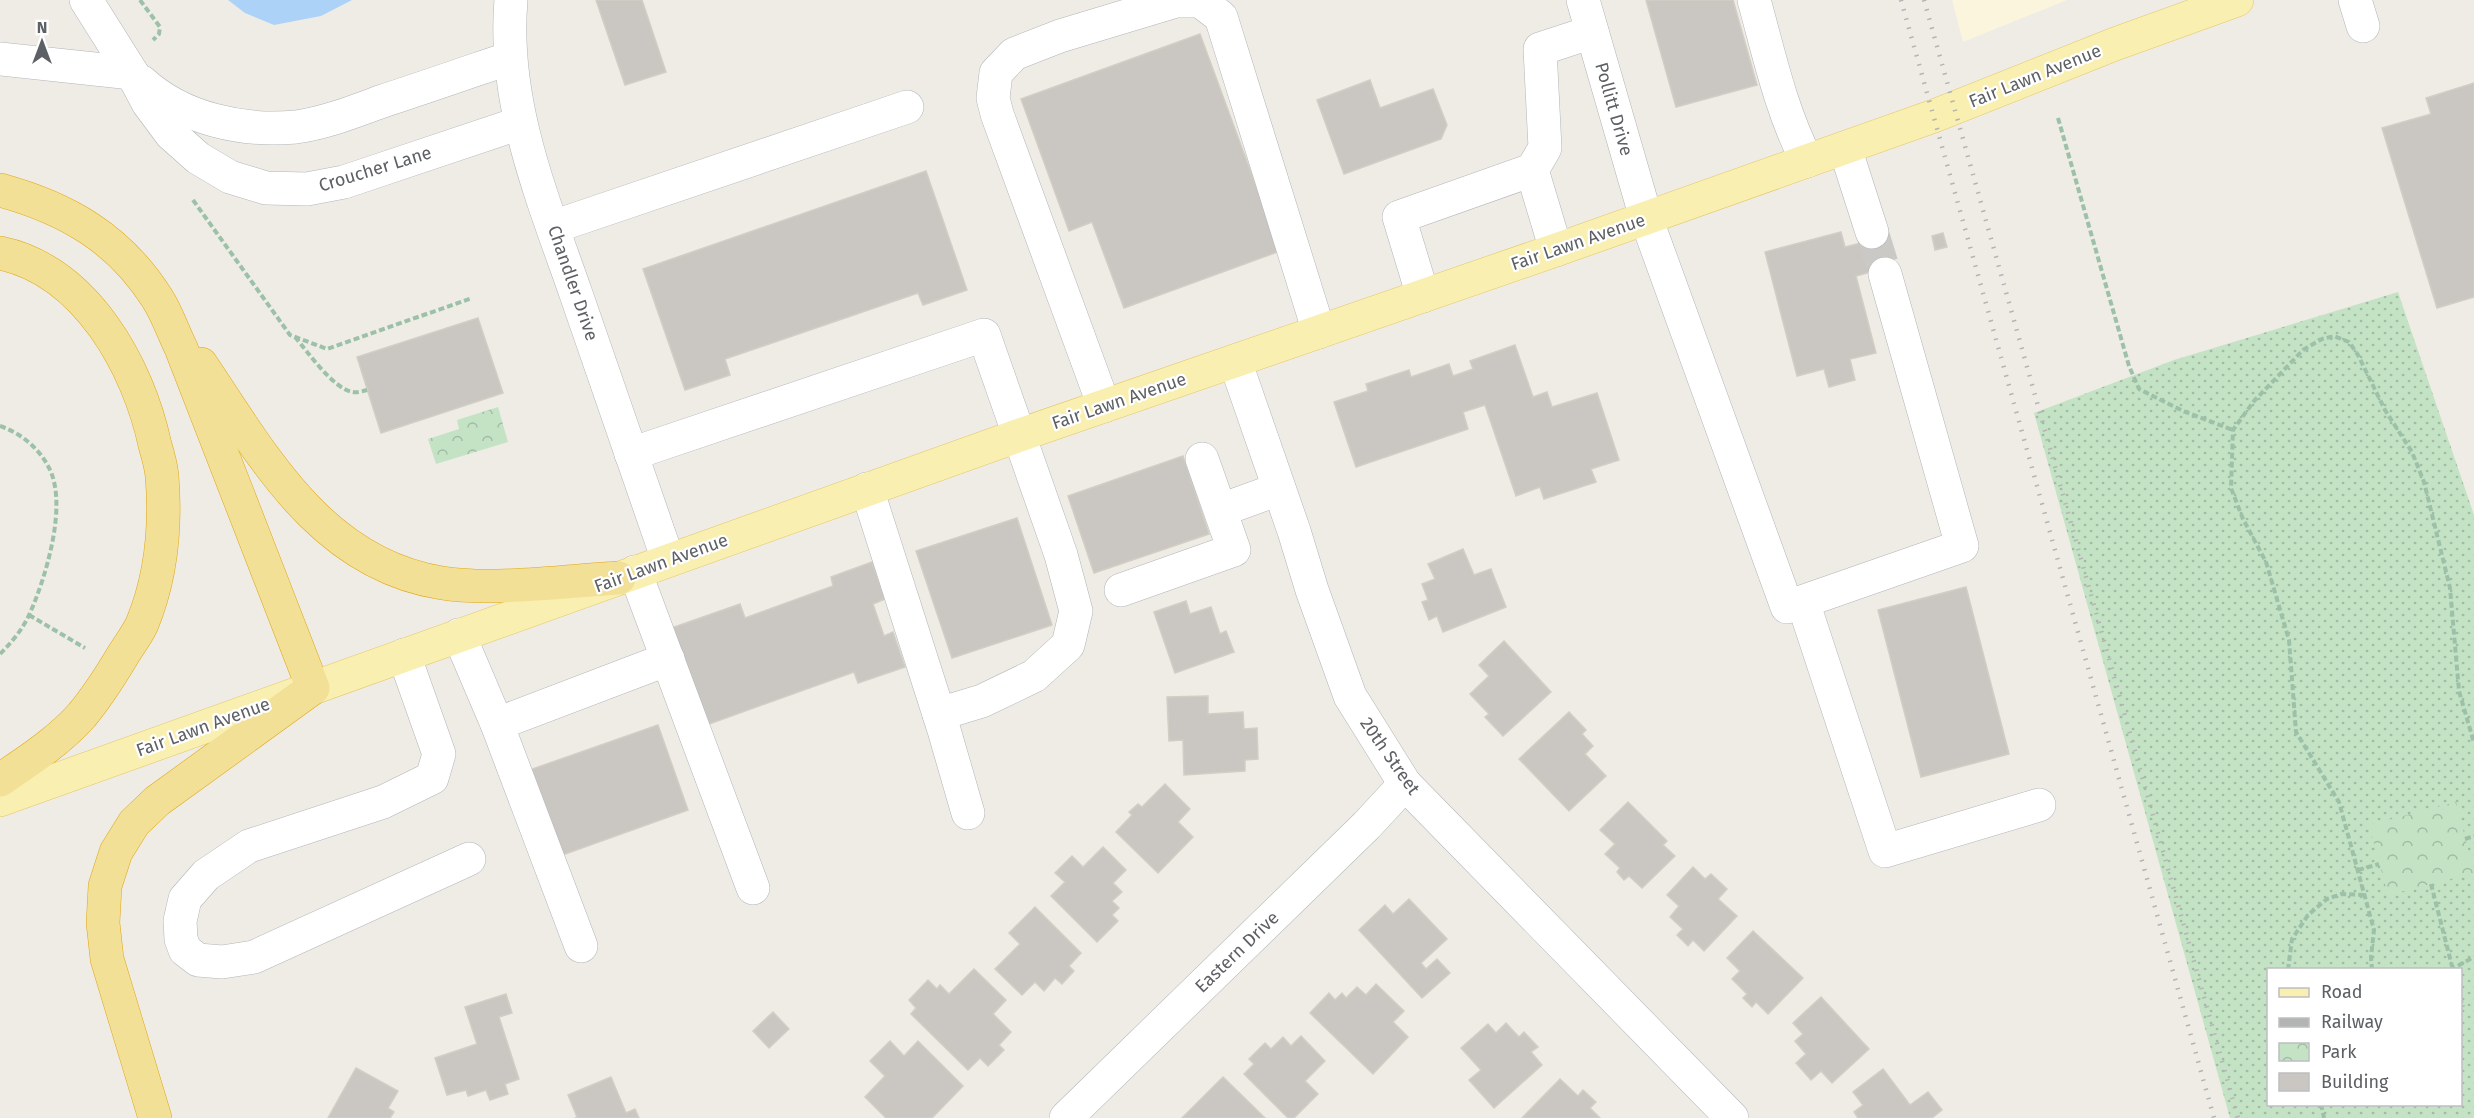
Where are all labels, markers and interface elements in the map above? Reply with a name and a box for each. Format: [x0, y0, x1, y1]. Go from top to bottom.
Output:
north arrow [12, 12, 72, 72]
text: N [37, 18, 47, 37]
street label: Fair Lawn Avenue [1966, 39, 2104, 113]
street label: Pollitt Drive [1590, 60, 1638, 158]
street label: Croucher Lane [316, 141, 434, 197]
street label: Fair Lawn Avenue [1508, 209, 1648, 275]
street label: Chandler Drive [543, 222, 603, 344]
street label: Fair Lawn Avenue [1049, 368, 1189, 434]
street label: Fair Lawn Avenue [591, 529, 731, 597]
street label: Fair Lawn Avenue [133, 693, 273, 761]
street label: 20th Street [1355, 713, 1425, 799]
street label: Eastern Drive [1191, 907, 1283, 997]
legend [2267, 968, 2462, 1106]
text: Road [2321, 981, 2363, 1003]
text: Railway [2321, 1011, 2383, 1033]
text: Park [2321, 1041, 2357, 1063]
text: Building [2321, 1071, 2389, 1093]

